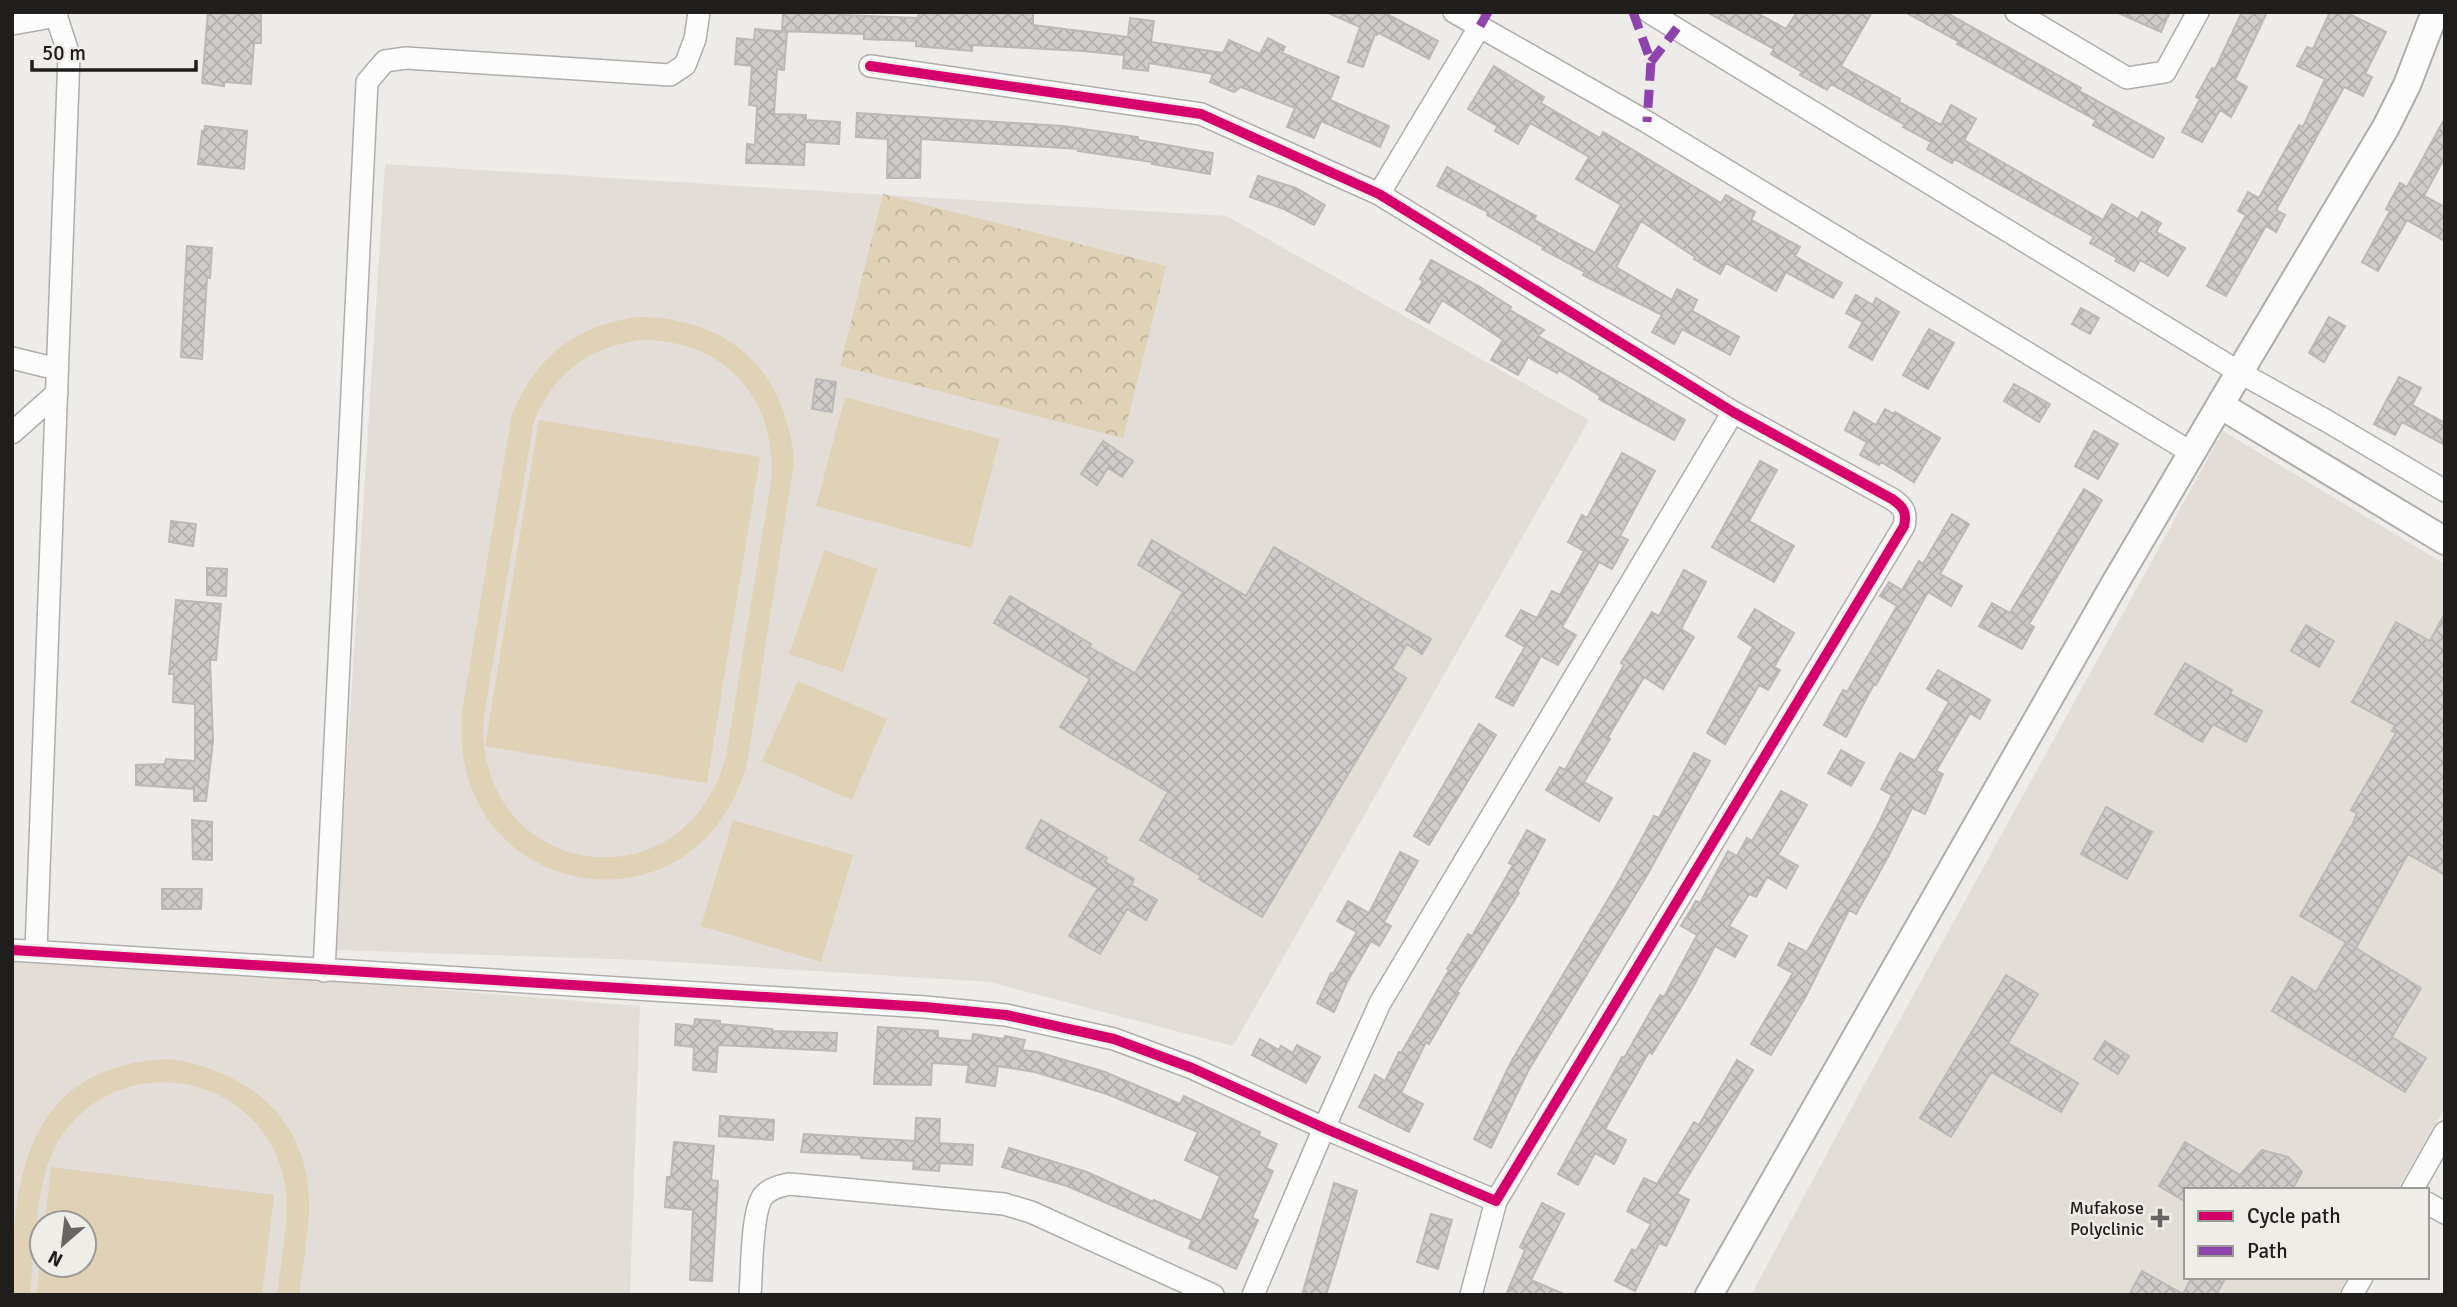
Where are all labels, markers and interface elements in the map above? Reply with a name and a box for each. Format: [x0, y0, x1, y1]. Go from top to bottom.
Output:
scale bar [32, 28, 196, 72]
text: 50 m [42, 40, 86, 66]
legend [2184, 1188, 2429, 1279]
place label: Mufakose Polyclinic [2070, 1197, 2144, 1240]
text: Cycle path [2247, 1203, 2341, 1229]
marker: Mufakose Polyclinic [2150, 1208, 2170, 1228]
north arrow [28, 1209, 98, 1279]
text: Path [2247, 1238, 2288, 1264]
text: N [44, 1244, 67, 1272]

